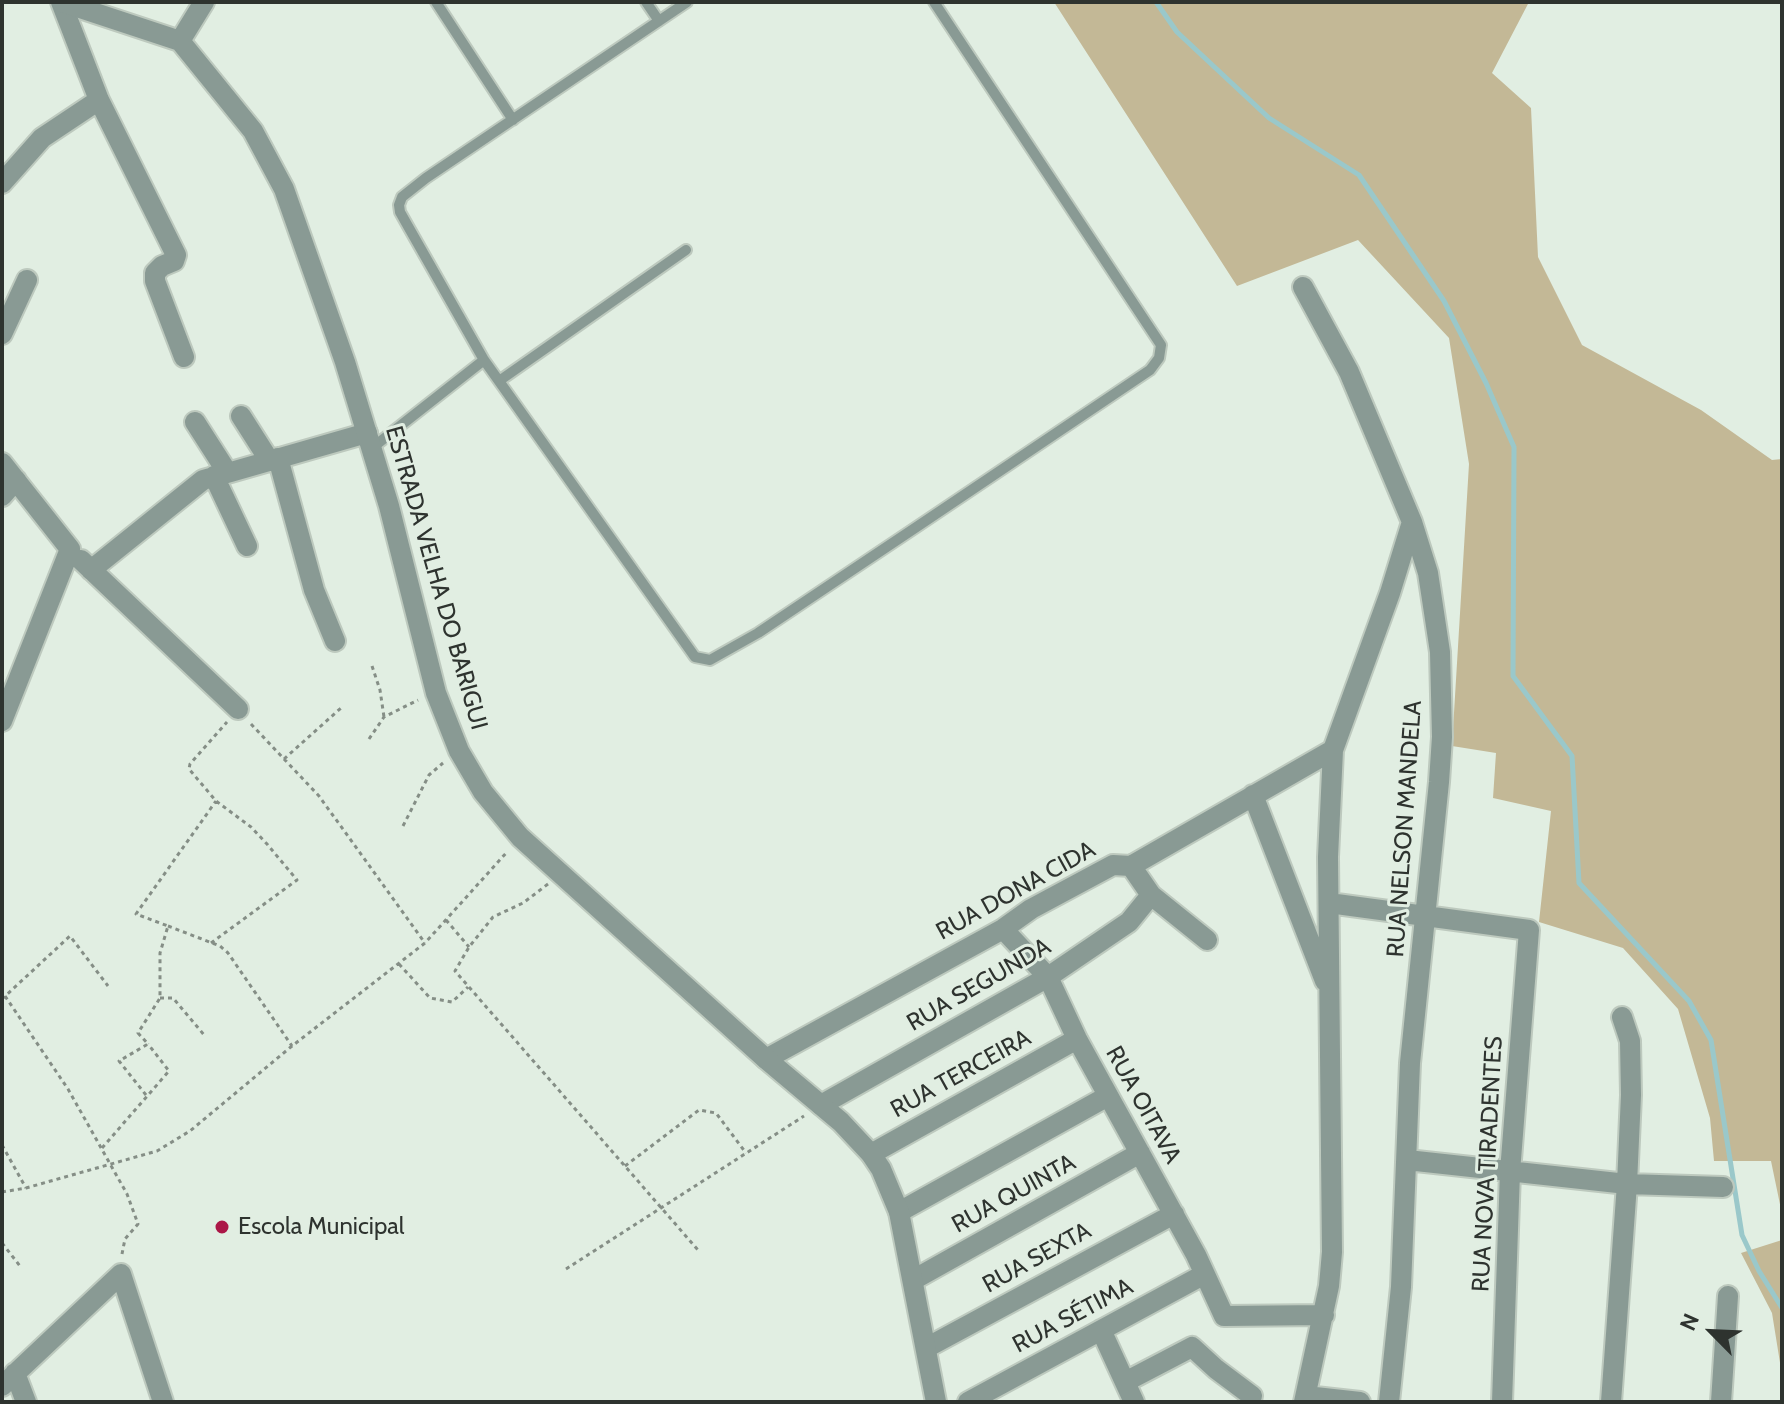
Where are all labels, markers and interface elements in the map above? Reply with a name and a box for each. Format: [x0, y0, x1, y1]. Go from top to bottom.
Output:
street label: ESTRADA VELHA DO BARIGUI [379, 423, 493, 733]
street label: RUA NELSON MANDELA [1382, 700, 1428, 958]
street label: RUA DONA CIDA [931, 835, 1101, 947]
street label: RUA SEGUNDA [902, 932, 1056, 1038]
street label: RUA TERCEIRA [886, 1024, 1036, 1124]
street label: RUA NOVA TIRADENTES [1467, 1035, 1509, 1293]
street label: RUA OITAVA [1099, 1041, 1187, 1169]
street label: RUA QUINTA [947, 1148, 1081, 1240]
place label: Escola Municipal [238, 1213, 404, 1241]
street label: RUA SEXTA [978, 1216, 1096, 1300]
marker: Escola Municipal [213, 1218, 231, 1236]
street label: RUA SÉTIMA [1008, 1272, 1138, 1360]
north arrow [1672, 1292, 1752, 1372]
text: N [1674, 1309, 1705, 1335]

